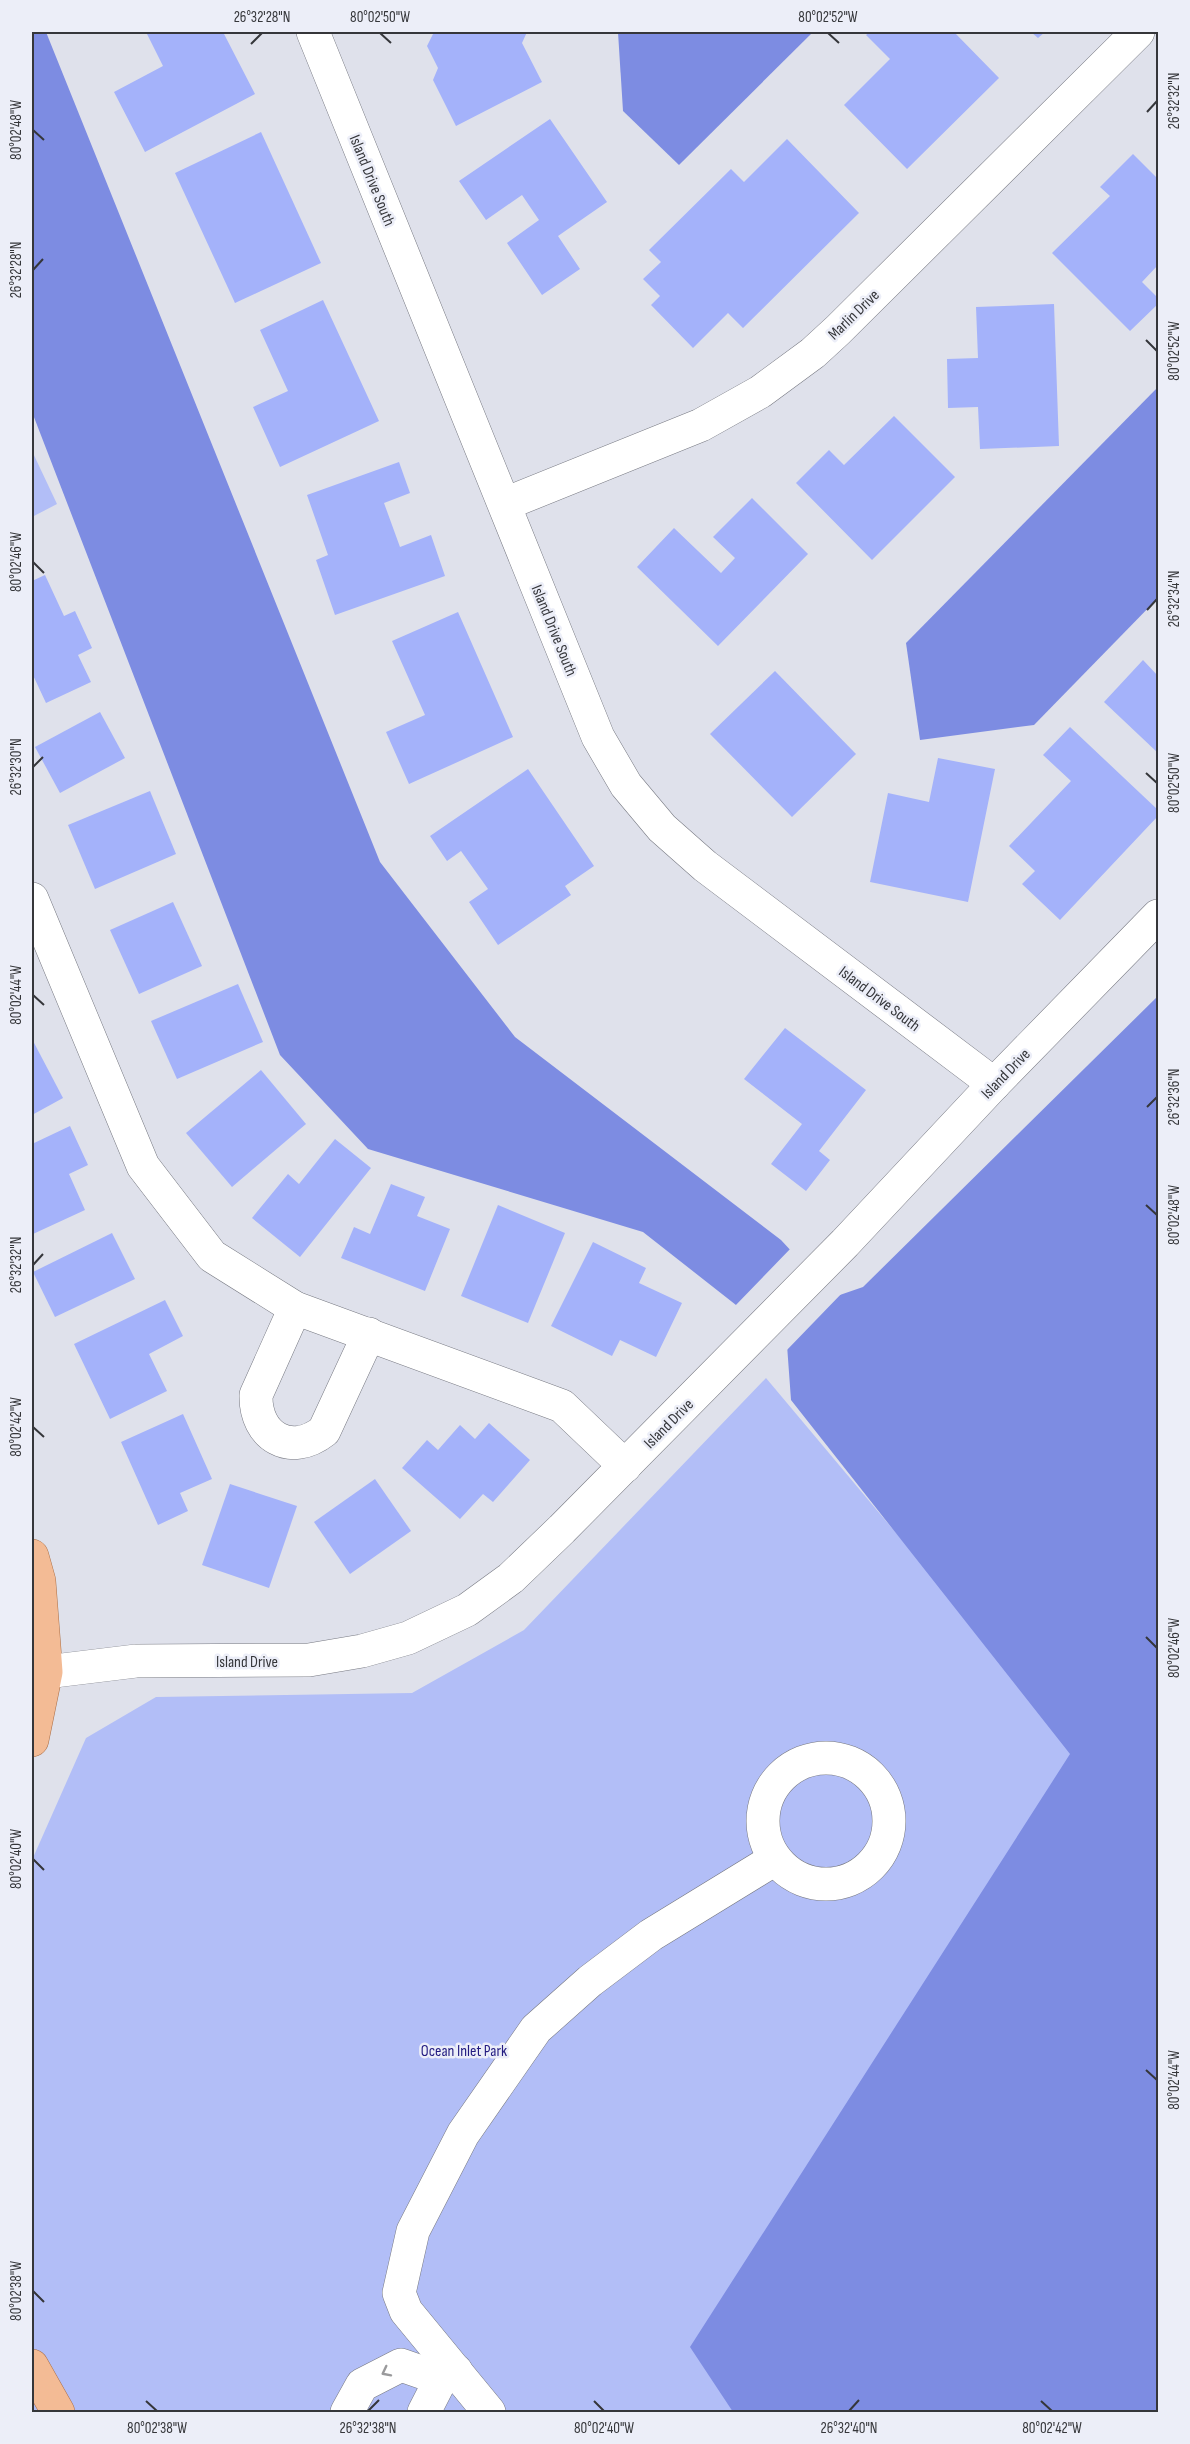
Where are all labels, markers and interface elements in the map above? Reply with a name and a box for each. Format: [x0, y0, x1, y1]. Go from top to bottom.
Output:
text: 26°32'28"N [234, 8, 290, 27]
text: 80°02'50"W [350, 8, 410, 27]
text: 80°02'52"W [798, 8, 858, 27]
text: 26°32'32"N [1165, 73, 1184, 129]
text: 80°02'48"W [7, 100, 26, 160]
street label: Island Drive South [345, 132, 399, 229]
text: 26°32'28"N [7, 242, 26, 298]
street label: Marlin Drive [824, 286, 884, 344]
text: 80°02'52"W [1165, 321, 1184, 381]
text: 80°02'46"W [7, 532, 26, 592]
text: 26°32'34"N [1165, 571, 1184, 627]
street label: Island Drive South [527, 582, 581, 679]
text: 26°32'30"N [7, 738, 26, 796]
text: 80°02'50"W [1165, 753, 1184, 813]
street label: Island Drive South [835, 963, 923, 1036]
text: 80°02'44"W [7, 965, 26, 1025]
street label: Island Drive [978, 1045, 1034, 1103]
text: 26°32'36"N [1165, 1069, 1184, 1125]
text: 80°02'48"W [1165, 1185, 1184, 1245]
text: 26°32'32"N [7, 1237, 26, 1293]
street label: Island Drive [640, 1395, 698, 1453]
text: 80°02'42"W [7, 1397, 26, 1457]
text: 80°02'46"W [1165, 1618, 1184, 1678]
street label: Island Drive [216, 1653, 278, 1672]
text: 80°02'40"W [7, 1829, 26, 1889]
park label: Ocean Inlet Park [421, 2042, 507, 2061]
text: 80°02'44"W [1165, 2050, 1184, 2110]
text: 80°02'38"W [7, 2261, 26, 2321]
one-way arrow [382, 2365, 393, 2377]
text: 80°02'38"W [127, 2419, 187, 2438]
text: 26°32'38"N [340, 2419, 396, 2438]
text: 80°02'40"W [574, 2419, 634, 2438]
text: 26°32'40"N [820, 2419, 878, 2438]
text: 80°02'42"W [1022, 2419, 1082, 2438]

